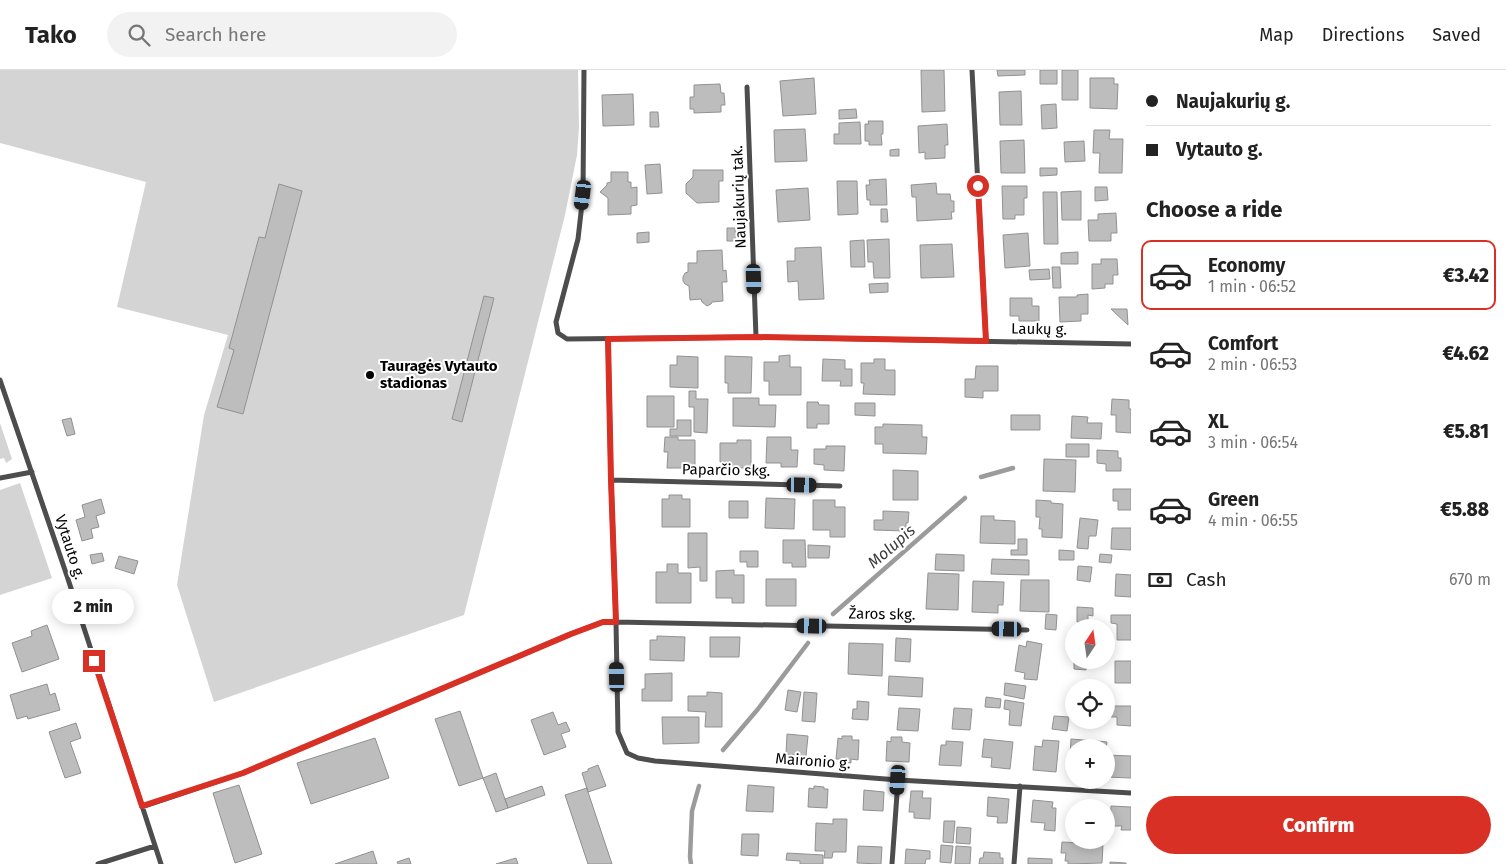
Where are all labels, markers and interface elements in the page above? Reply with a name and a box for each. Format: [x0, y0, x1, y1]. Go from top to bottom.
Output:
search box [107, 12, 457, 57]
text: Tako [25, 21, 77, 49]
icon: search [125, 21, 153, 49]
text: Search here [165, 23, 266, 46]
text: Map [1259, 24, 1294, 46]
text: Directions [1322, 24, 1404, 46]
text: Saved [1432, 24, 1481, 46]
text: Naujakurių g. [1176, 90, 1290, 113]
text: Vytauto g. [1176, 138, 1263, 161]
street label: Naujakurių tak. [728, 145, 750, 249]
route start [967, 175, 989, 197]
car [573, 179, 592, 211]
text: Choose a ride [1146, 196, 1282, 223]
icon: car [1148, 253, 1193, 298]
text: Economy [1208, 254, 1285, 277]
car [745, 264, 762, 294]
text: €3.42 [1443, 264, 1489, 287]
text: 1 min · 06:52 [1208, 277, 1296, 296]
street label: Laukų g. [1011, 320, 1067, 338]
icon: car [1148, 331, 1193, 376]
text: Comfort [1208, 332, 1278, 355]
text: €4.62 [1442, 342, 1489, 365]
text: 2 min · 06:53 [1208, 355, 1297, 374]
place label: Tauragės Vytauto stadionas [380, 357, 498, 392]
marker: Tauragės Vytauto stadionas [364, 369, 376, 381]
icon: car [1148, 409, 1193, 454]
text: XL [1208, 410, 1229, 433]
text: €5.81 [1443, 420, 1489, 443]
text: 3 min · 06:54 [1208, 433, 1298, 452]
street label: Paparčio skg. [682, 460, 770, 480]
car [786, 477, 817, 493]
icon: car [1148, 487, 1193, 532]
text: Green [1208, 488, 1259, 511]
text: €5.88 [1440, 498, 1489, 521]
text: 4 min · 06:55 [1208, 511, 1298, 530]
street label: Vytauto g. [51, 512, 89, 582]
water label: Molupis [864, 521, 919, 572]
icon: cash [1146, 566, 1174, 594]
text: Cash [1186, 568, 1227, 591]
text: 670 m [1449, 570, 1491, 589]
callout: 2 min [53, 588, 135, 624]
text: 2 min [73, 597, 113, 616]
street label: Žaros skg. [848, 604, 916, 624]
car [796, 618, 827, 634]
north arrow [1065, 619, 1115, 669]
map controls [1065, 619, 1115, 849]
car [991, 621, 1022, 637]
route end [83, 650, 105, 672]
car [609, 662, 624, 692]
button: locate [1065, 679, 1115, 729]
button: + [1065, 739, 1115, 789]
street label: Maironio g. [775, 749, 851, 773]
car [889, 765, 906, 795]
button: Confirm [1146, 796, 1491, 854]
button: − [1065, 799, 1115, 849]

